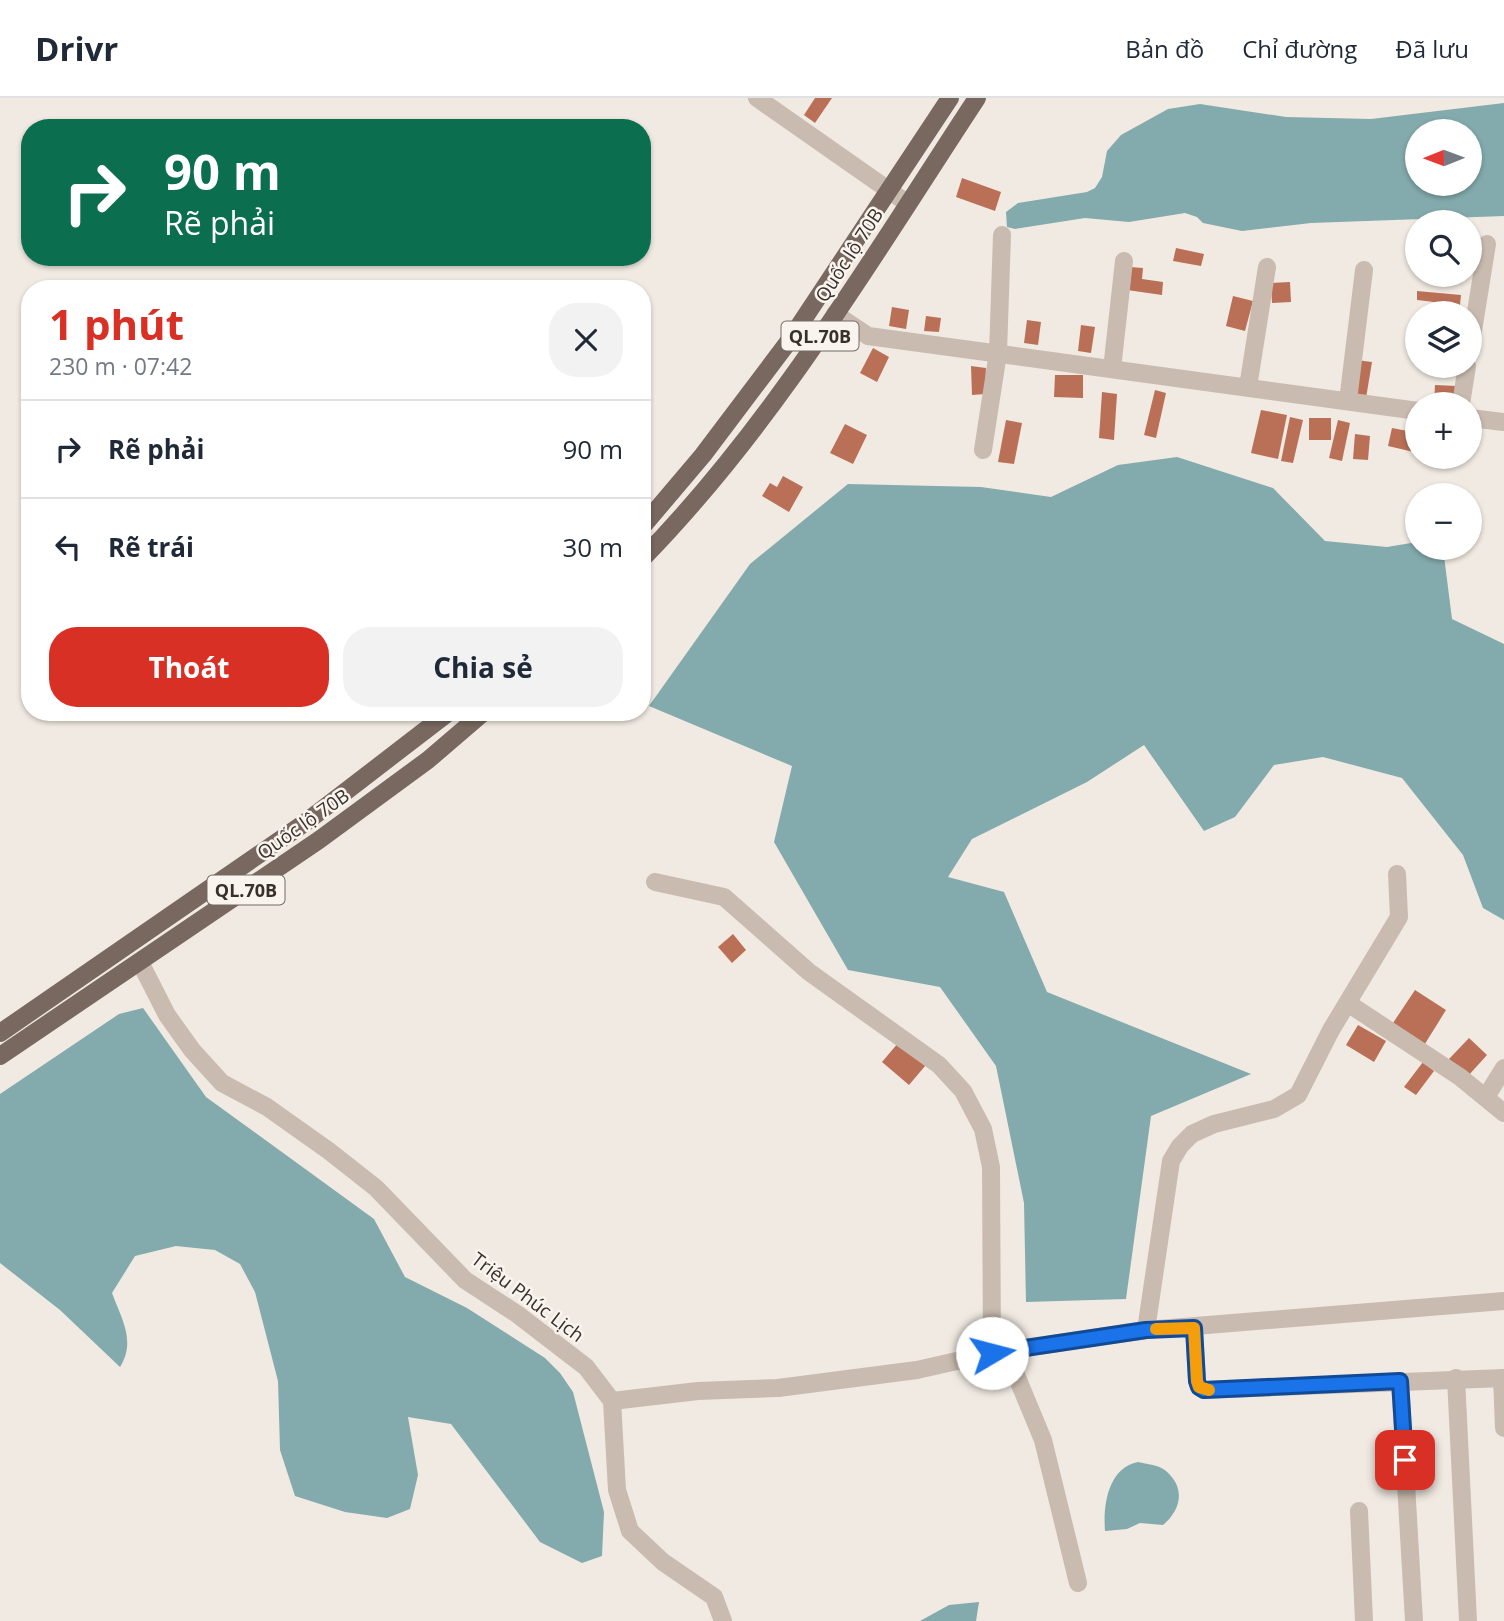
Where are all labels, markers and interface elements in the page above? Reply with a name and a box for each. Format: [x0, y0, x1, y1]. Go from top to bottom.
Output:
text: Drivr [35, 26, 118, 71]
text: Bản đồ [1125, 32, 1204, 65]
text: Chỉ đường [1242, 32, 1357, 65]
text: Đã lưu [1395, 32, 1469, 65]
north arrow [1405, 119, 1482, 196]
map controls [1405, 119, 1482, 560]
text: 90 m [164, 138, 281, 204]
icon: right [49, 147, 140, 238]
text: Rẽ phải [164, 201, 275, 244]
street label: Quốc lộ 70B [809, 203, 889, 307]
button: search [1405, 210, 1482, 287]
text: 1 phút [49, 295, 184, 352]
button: layers [1405, 301, 1482, 378]
button: close [549, 303, 623, 377]
road number: QL.70B [782, 322, 858, 350]
text: 230 m · 07:42 [49, 350, 192, 382]
button: + [1405, 392, 1482, 469]
icon: right [49, 430, 87, 468]
text: Rẽ phải [108, 431, 204, 467]
text: 90 m [562, 431, 623, 467]
button: − [1405, 483, 1482, 560]
icon: left [49, 528, 87, 566]
text: Rẽ trái [108, 529, 194, 565]
text: 30 m [562, 529, 623, 565]
button: Thoát [49, 627, 329, 707]
button: Chia sẻ [343, 627, 623, 707]
street label: Quốc lộ 70B [252, 783, 354, 865]
road number: QL.70B [208, 876, 284, 904]
street label: Triệu Phúc Lịch [466, 1246, 590, 1348]
position arrow [955, 1316, 1029, 1390]
pin [1375, 1430, 1435, 1490]
icon: arrive [1386, 1441, 1424, 1479]

